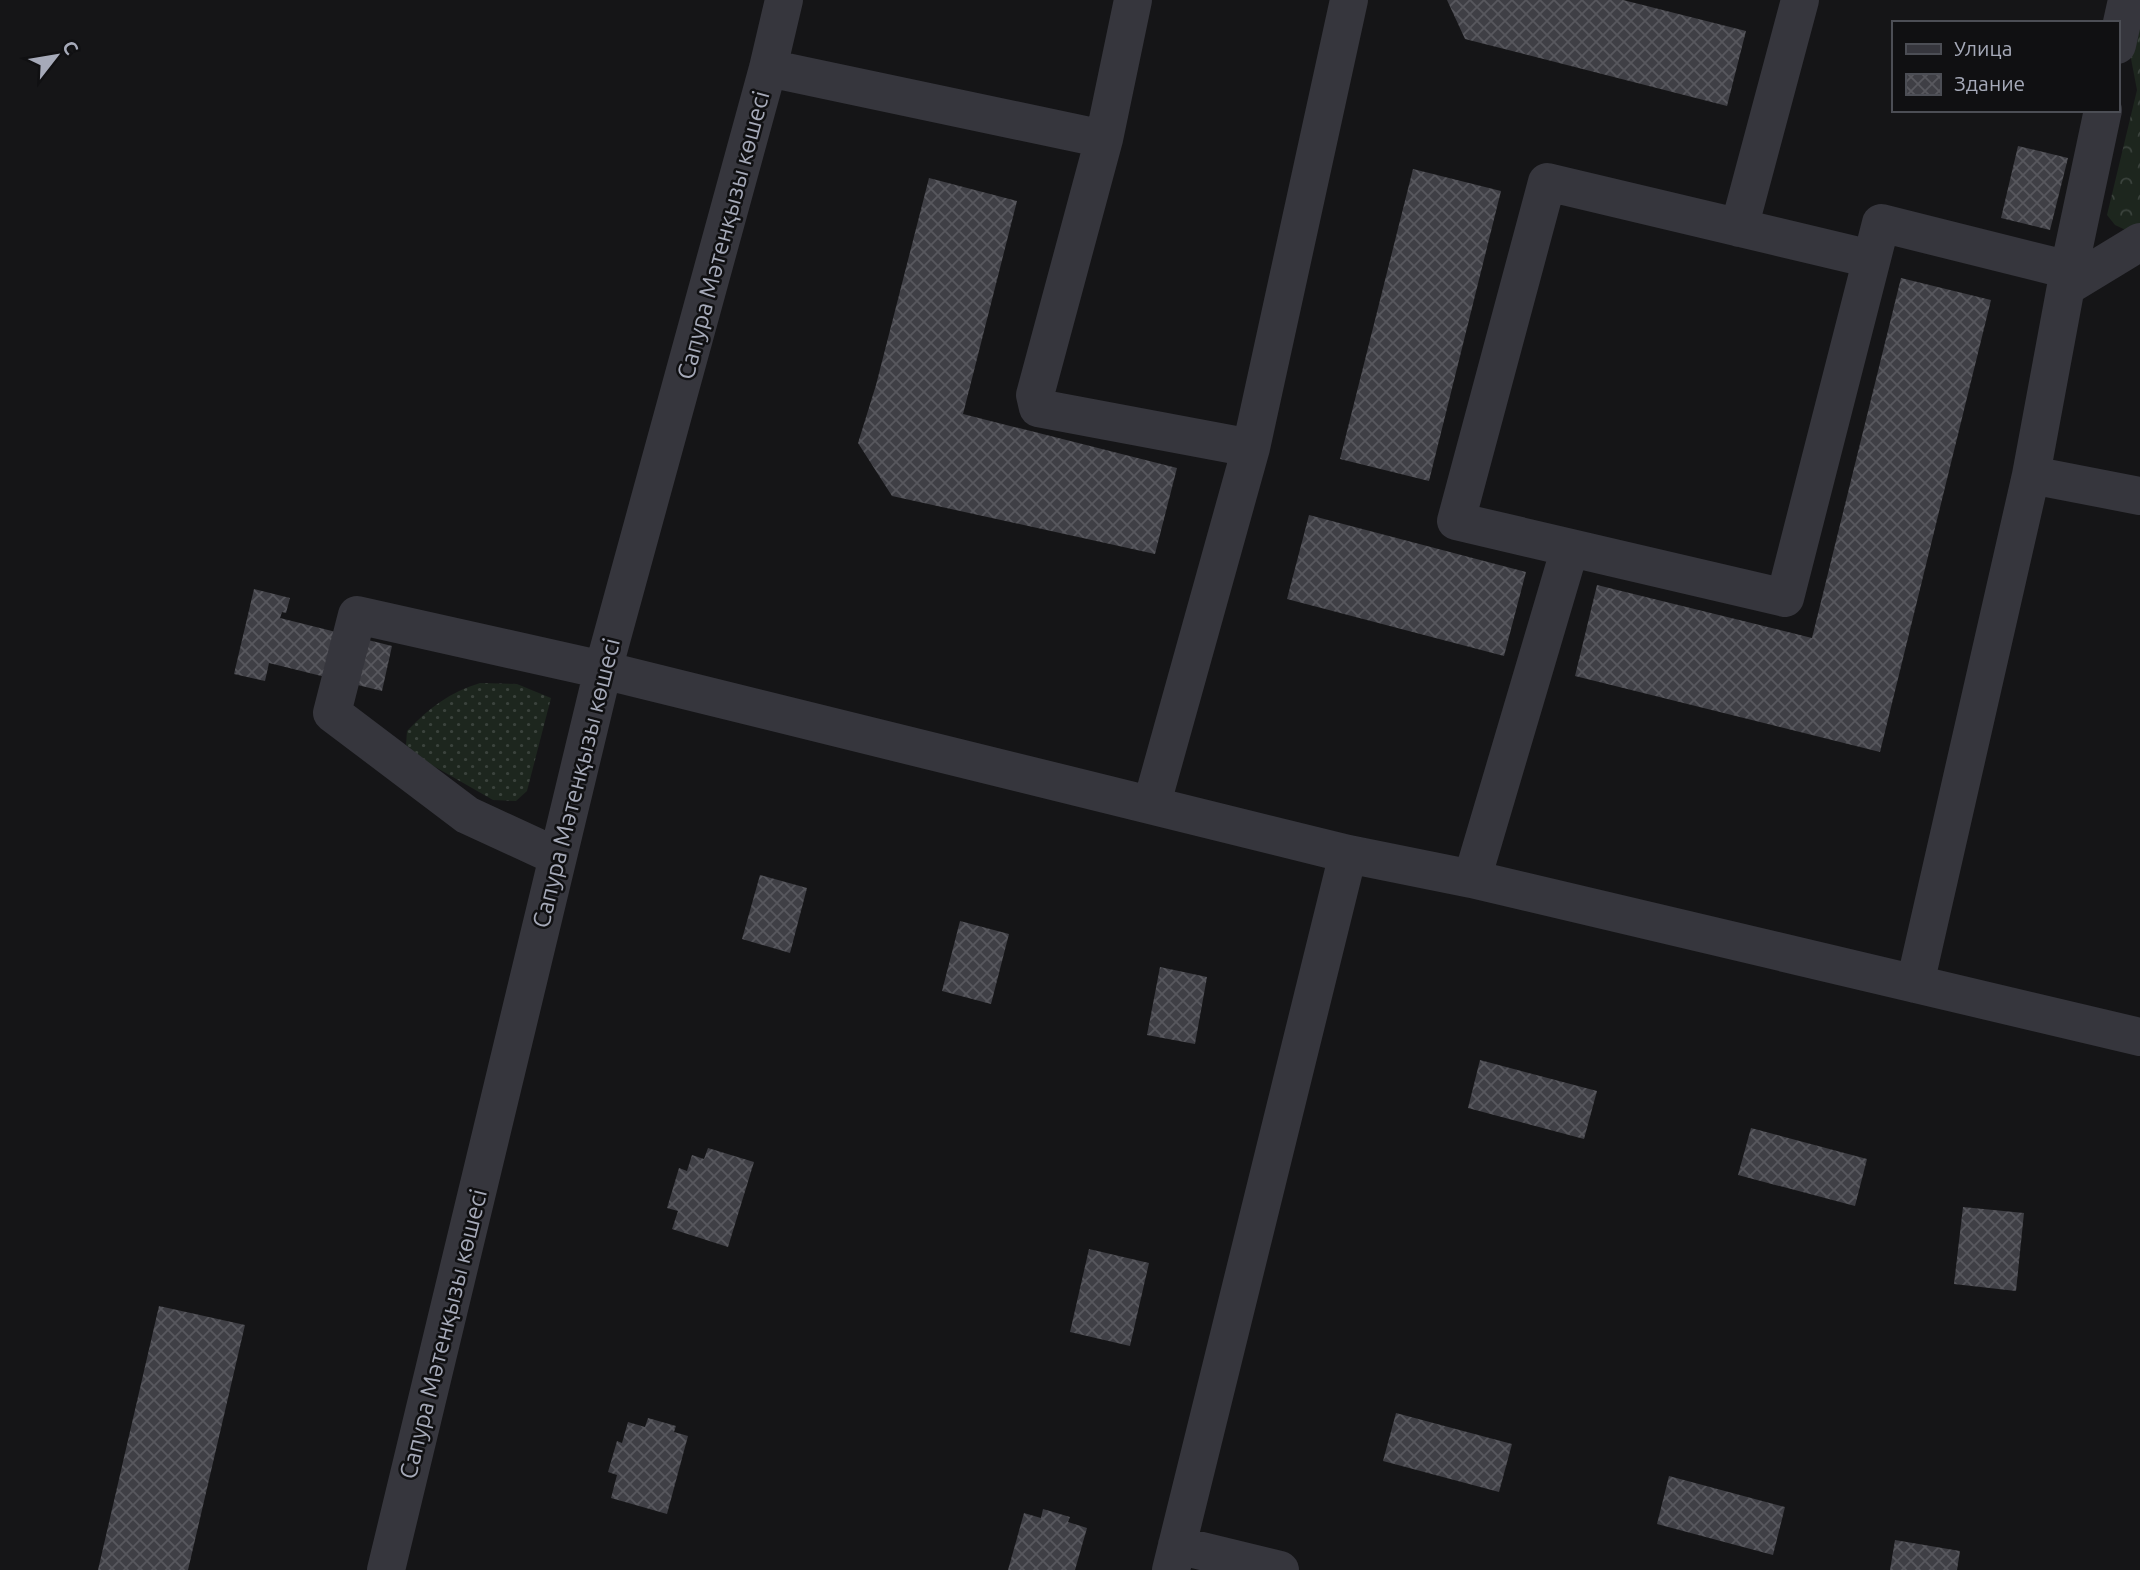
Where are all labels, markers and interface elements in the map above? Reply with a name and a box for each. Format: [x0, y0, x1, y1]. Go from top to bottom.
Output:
north arrow [21, 21, 91, 91]
legend [1892, 21, 2119, 112]
text: С [58, 36, 83, 58]
text: Улица [1954, 36, 2012, 60]
text: Здание [1954, 71, 2025, 95]
street label: Сапура Мәтенқызы көшесі [671, 88, 775, 382]
street label: Сапура Мәтенқызы көшесі [527, 635, 625, 931]
street label: Сапура Мәтенқызы көшесі [394, 1186, 492, 1482]

